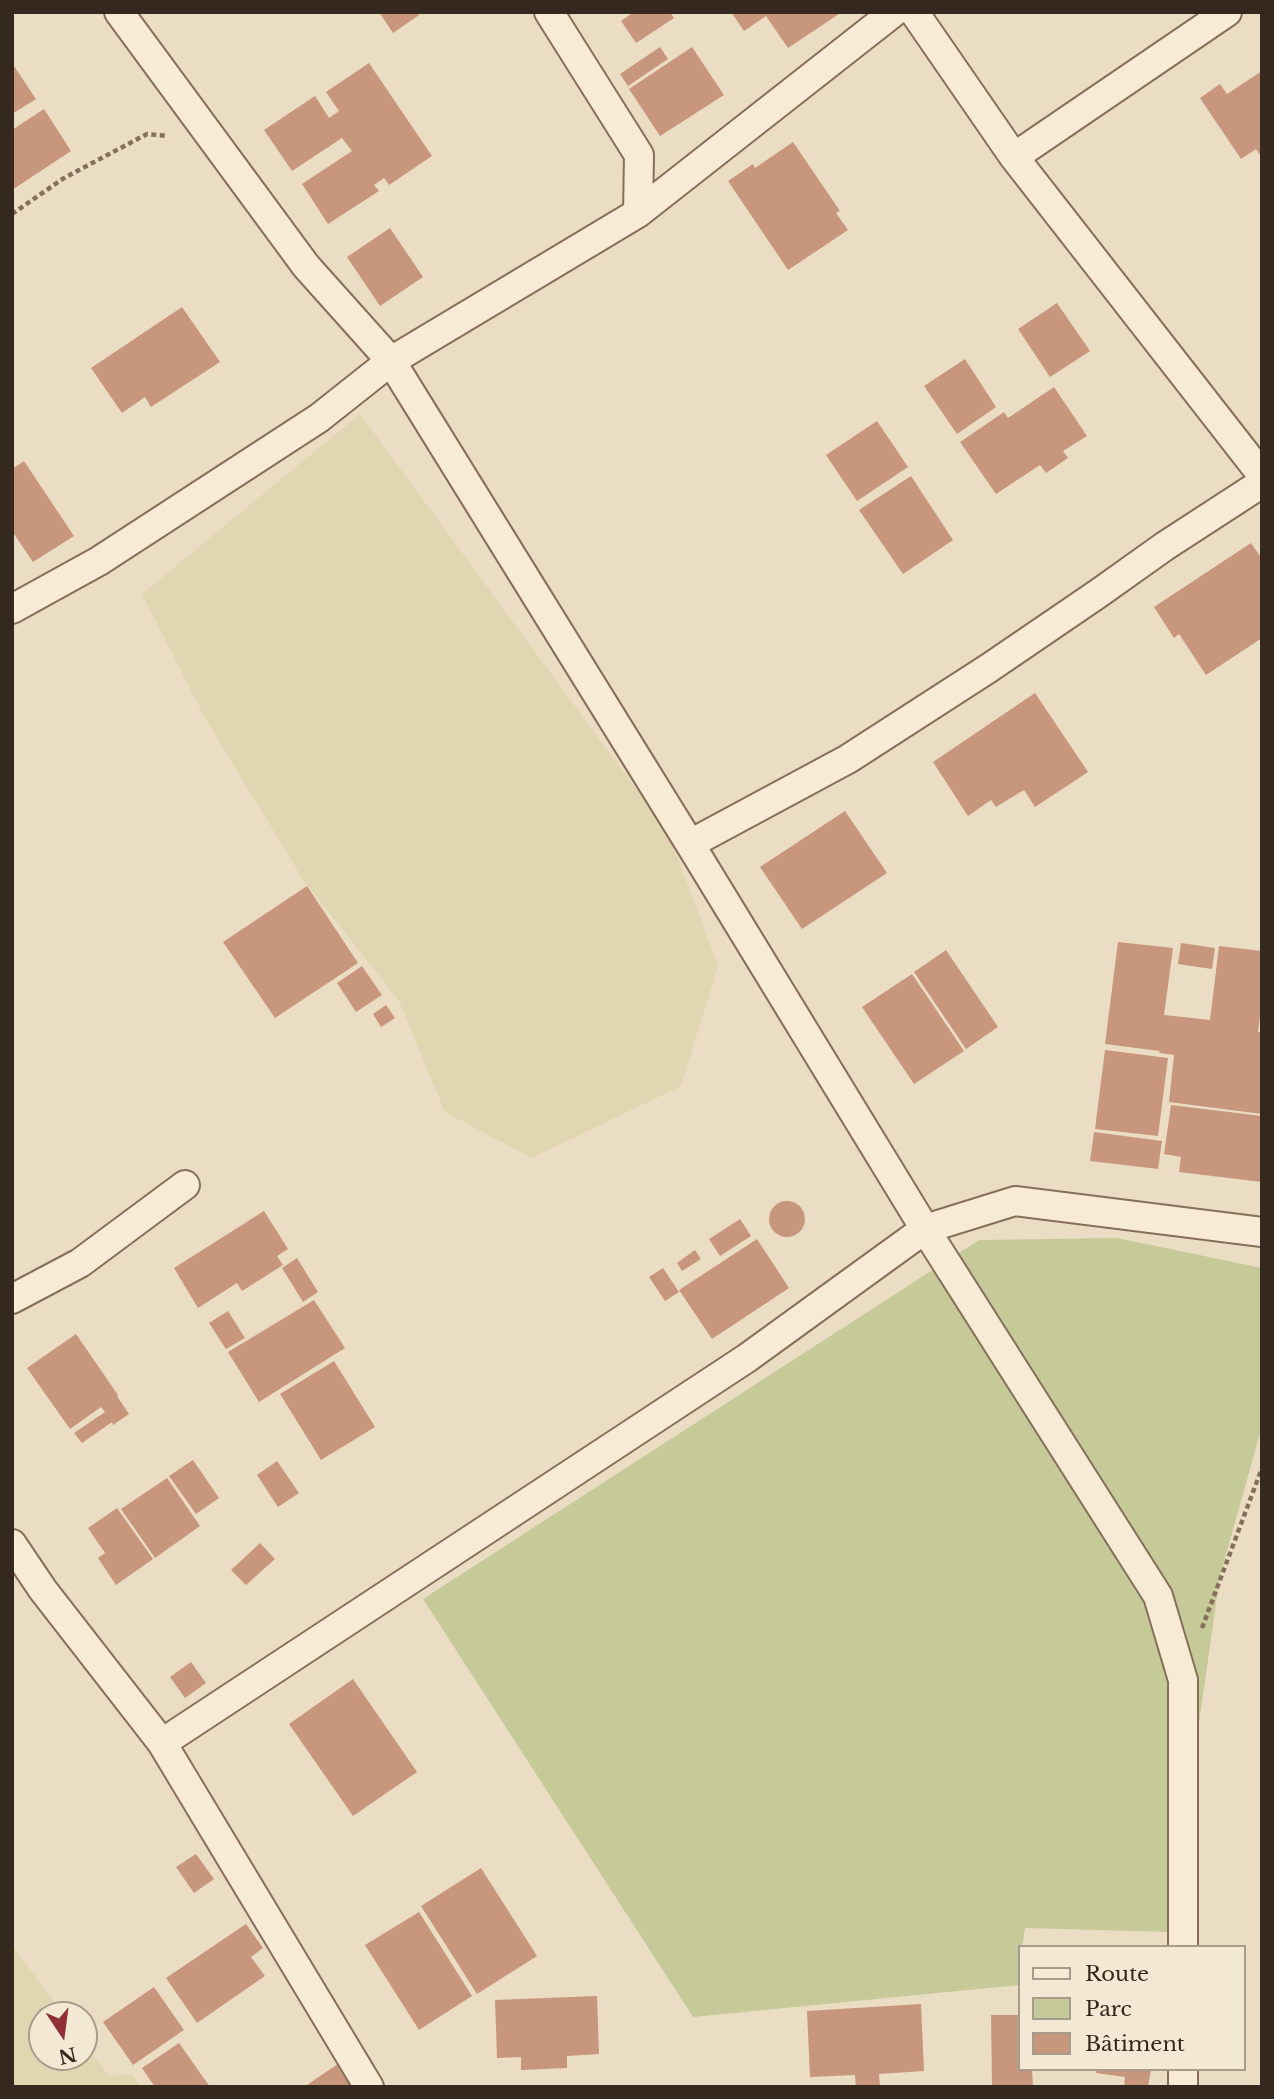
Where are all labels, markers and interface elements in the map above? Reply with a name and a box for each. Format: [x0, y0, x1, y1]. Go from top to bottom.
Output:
legend [1018, 1945, 1246, 2071]
text: Route [1085, 1961, 1149, 1987]
text: Parc [1085, 1996, 1132, 2022]
north arrow [28, 2001, 98, 2071]
text: Bâtiment [1085, 2031, 1185, 2057]
text: N [56, 2042, 79, 2068]

